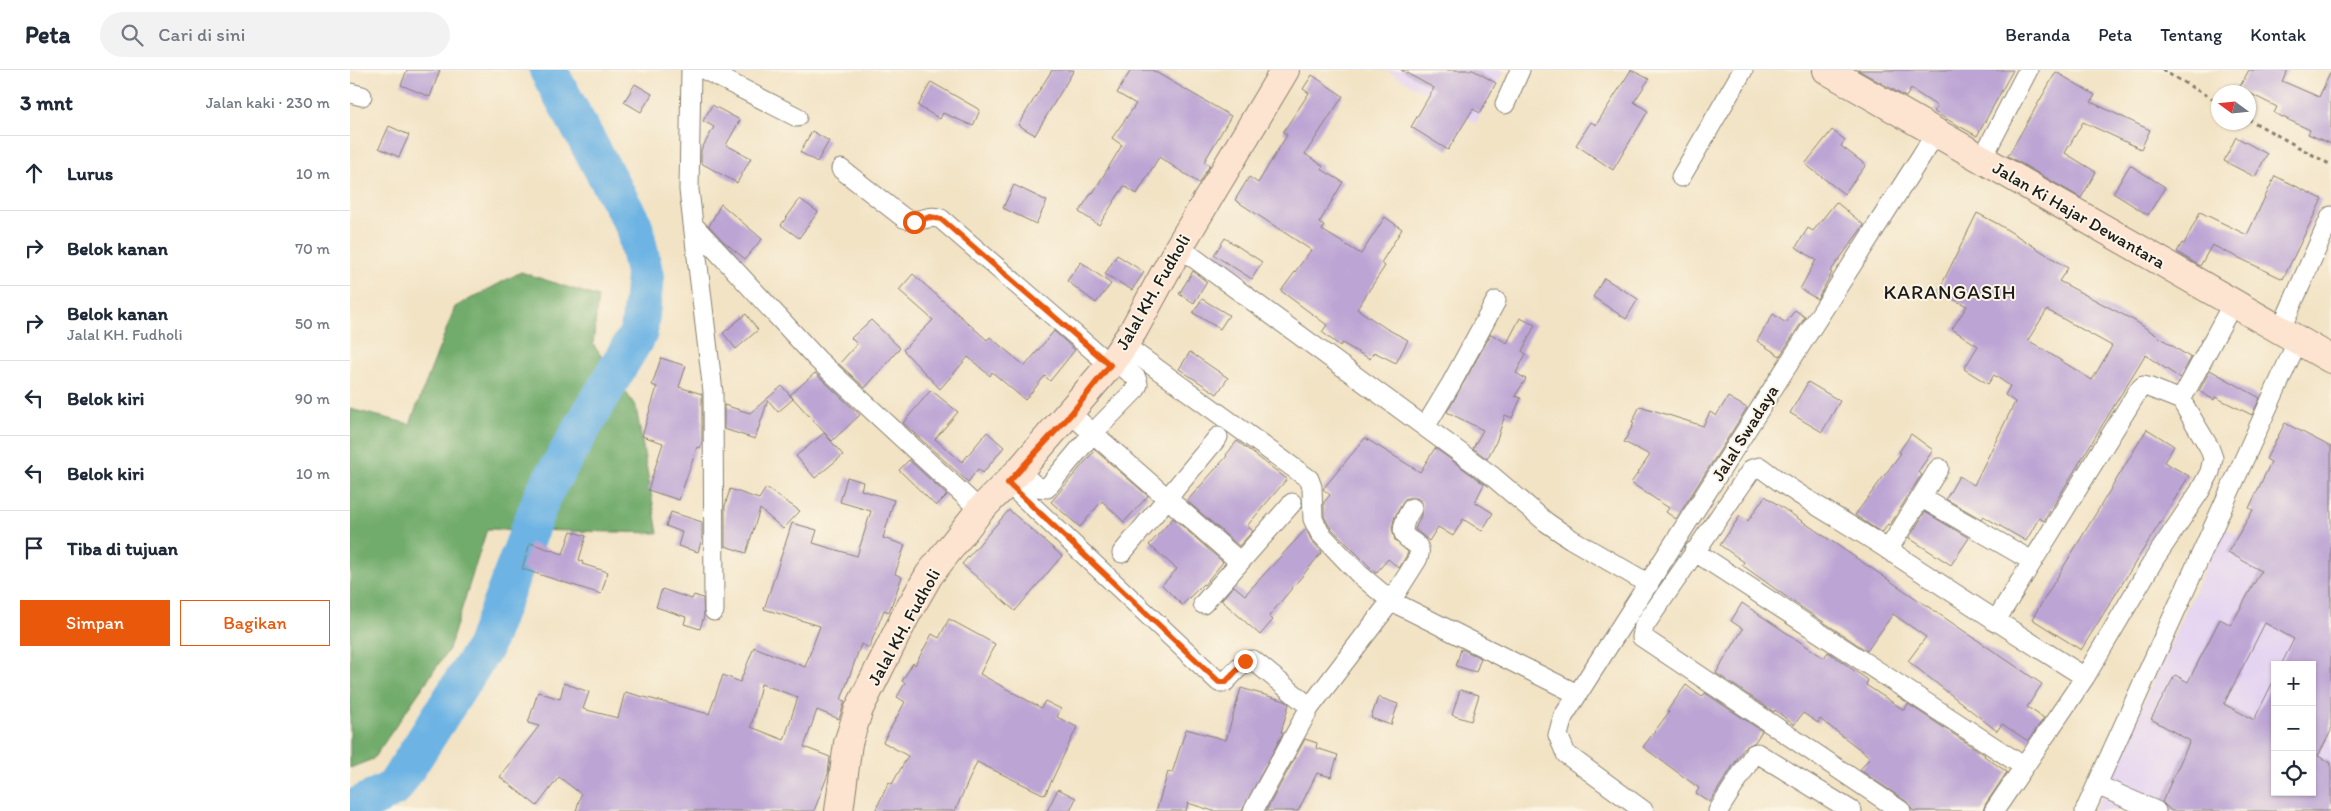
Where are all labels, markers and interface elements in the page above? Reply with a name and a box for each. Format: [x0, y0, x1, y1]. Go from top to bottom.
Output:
search box [100, 12, 450, 57]
text: Peta [25, 20, 70, 49]
icon: search [118, 21, 146, 49]
text: Cari di sini [158, 23, 245, 46]
text: Beranda [2005, 24, 2070, 46]
text: Peta [2098, 24, 2132, 46]
text: Tentang [2160, 24, 2222, 46]
text: Kontak [2250, 24, 2306, 46]
north arrow [2211, 85, 2256, 130]
text: 3 mnt [20, 90, 73, 115]
text: Jalan kaki · 230 m [206, 93, 330, 112]
street label: Jalan Ki Hajar Dewantara [1989, 157, 2170, 274]
icon: ahead [20, 159, 48, 187]
text: Lurus [67, 162, 113, 185]
text: 10 m [296, 164, 330, 183]
route start [903, 211, 926, 234]
street label: Jalal KH. Fudholi [1111, 230, 1195, 354]
icon: right [20, 234, 48, 262]
text: Belok kanan [67, 237, 168, 260]
text: 70 m [295, 239, 330, 258]
district label: KARANGASIH [1884, 280, 2017, 304]
text: Belok kanan [67, 302, 168, 325]
icon: right [20, 309, 48, 337]
text: 50 m [295, 314, 330, 333]
text: Jalal KH. Fudholi [67, 325, 183, 344]
street label: Jalal Swadaya [1707, 381, 1783, 485]
icon: left [20, 384, 48, 412]
text: Belok kiri [67, 387, 144, 410]
text: 90 m [295, 389, 330, 408]
icon: left [20, 459, 48, 487]
text: Belok kiri [67, 462, 144, 485]
text: 10 m [296, 464, 330, 483]
icon: arrive [20, 534, 48, 562]
text: Tiba di tujuan [67, 537, 178, 560]
street label: Jalal KH. Fudholi [863, 565, 945, 689]
button: Simpan [20, 600, 170, 646]
button: Bagikan [180, 600, 330, 646]
route end [1234, 650, 1257, 673]
map controls [2271, 661, 2316, 796]
button: + [2271, 661, 2316, 706]
button: − [2271, 706, 2316, 751]
button: locate [2271, 751, 2316, 796]

